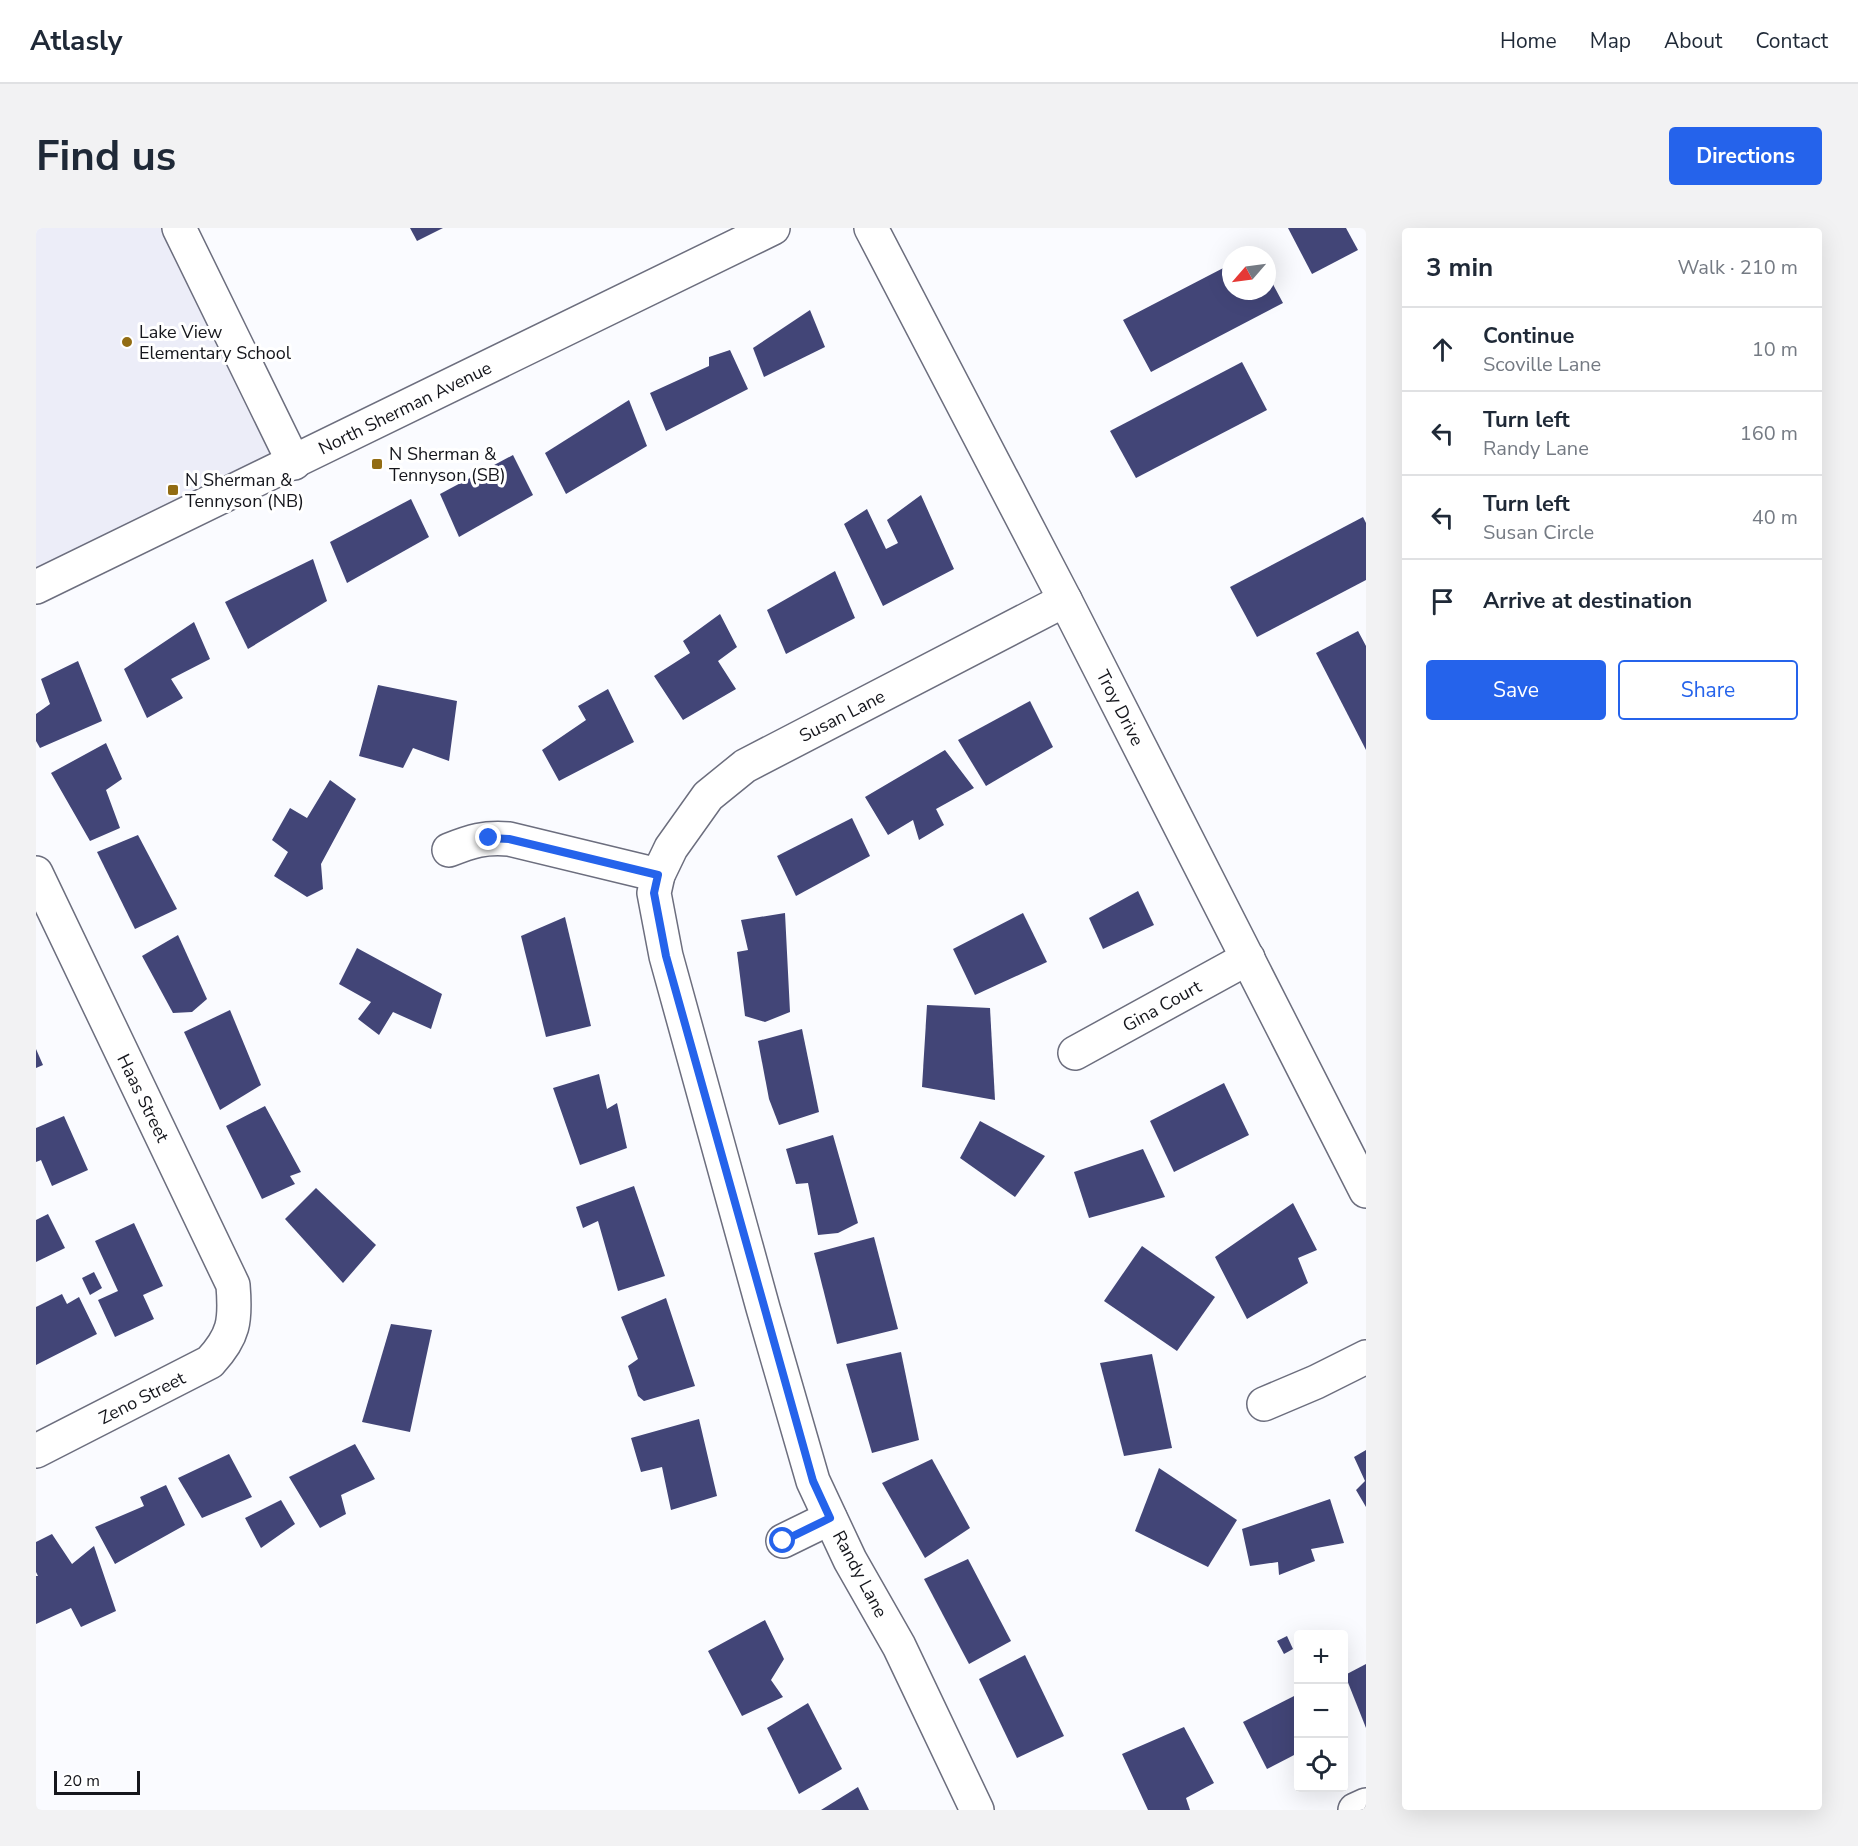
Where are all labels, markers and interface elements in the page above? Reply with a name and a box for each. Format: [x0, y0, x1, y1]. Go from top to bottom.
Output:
text: Atlasly [30, 22, 122, 60]
text: Home [1500, 27, 1557, 55]
text: Map [1590, 27, 1631, 55]
text: About [1664, 27, 1722, 55]
text: Contact [1755, 27, 1828, 55]
button: Directions [1669, 127, 1822, 185]
text: Find us [36, 128, 176, 185]
north arrow [1222, 246, 1276, 300]
text: 3 min [1426, 250, 1493, 285]
text: Walk · 210 m [1678, 254, 1798, 281]
place label: Lake View Elementary School [139, 320, 292, 365]
text: Continue [1483, 321, 1574, 351]
icon: ahead [1426, 333, 1459, 366]
marker: Lake View Elementary School [120, 335, 134, 349]
text: 10 m [1752, 336, 1798, 363]
text: Scoville Lane [1483, 351, 1601, 378]
street label: North Sherman Avenue [314, 356, 496, 460]
text: Turn left [1483, 405, 1570, 435]
icon: left [1426, 417, 1459, 450]
text: 160 m [1740, 420, 1798, 447]
text: Randy Lane [1483, 435, 1589, 462]
place label: N Sherman & Tennyson (SB) [389, 442, 506, 487]
marker: N Sherman & Tennyson (SB) [370, 457, 384, 471]
place label: N Sherman & Tennyson (NB) [185, 468, 304, 513]
marker: N Sherman & Tennyson (NB) [166, 483, 180, 497]
text: Turn left [1483, 489, 1570, 519]
icon: left [1426, 501, 1459, 534]
text: 40 m [1752, 504, 1798, 531]
text: Susan Circle [1483, 519, 1594, 546]
icon: arrive [1426, 585, 1459, 618]
text: Arrive at destination [1483, 586, 1692, 616]
button: Save [1426, 660, 1606, 720]
button: Share [1618, 660, 1798, 720]
street label: Troy Drive [1091, 666, 1149, 750]
street label: Susan Lane [795, 684, 889, 748]
route end [475, 824, 501, 850]
street label: Gina Court [1118, 974, 1206, 1037]
street label: Haas Street [111, 1050, 175, 1147]
street label: Zeno Street [95, 1366, 190, 1430]
street label: Randy Lane [827, 1526, 893, 1622]
route start [769, 1527, 795, 1553]
map controls [1294, 1630, 1348, 1792]
button: + [1294, 1630, 1348, 1684]
button: − [1294, 1684, 1348, 1738]
button: locate [1294, 1738, 1348, 1792]
scale bar [54, 1768, 140, 1796]
text: 20 m [63, 1770, 100, 1792]

